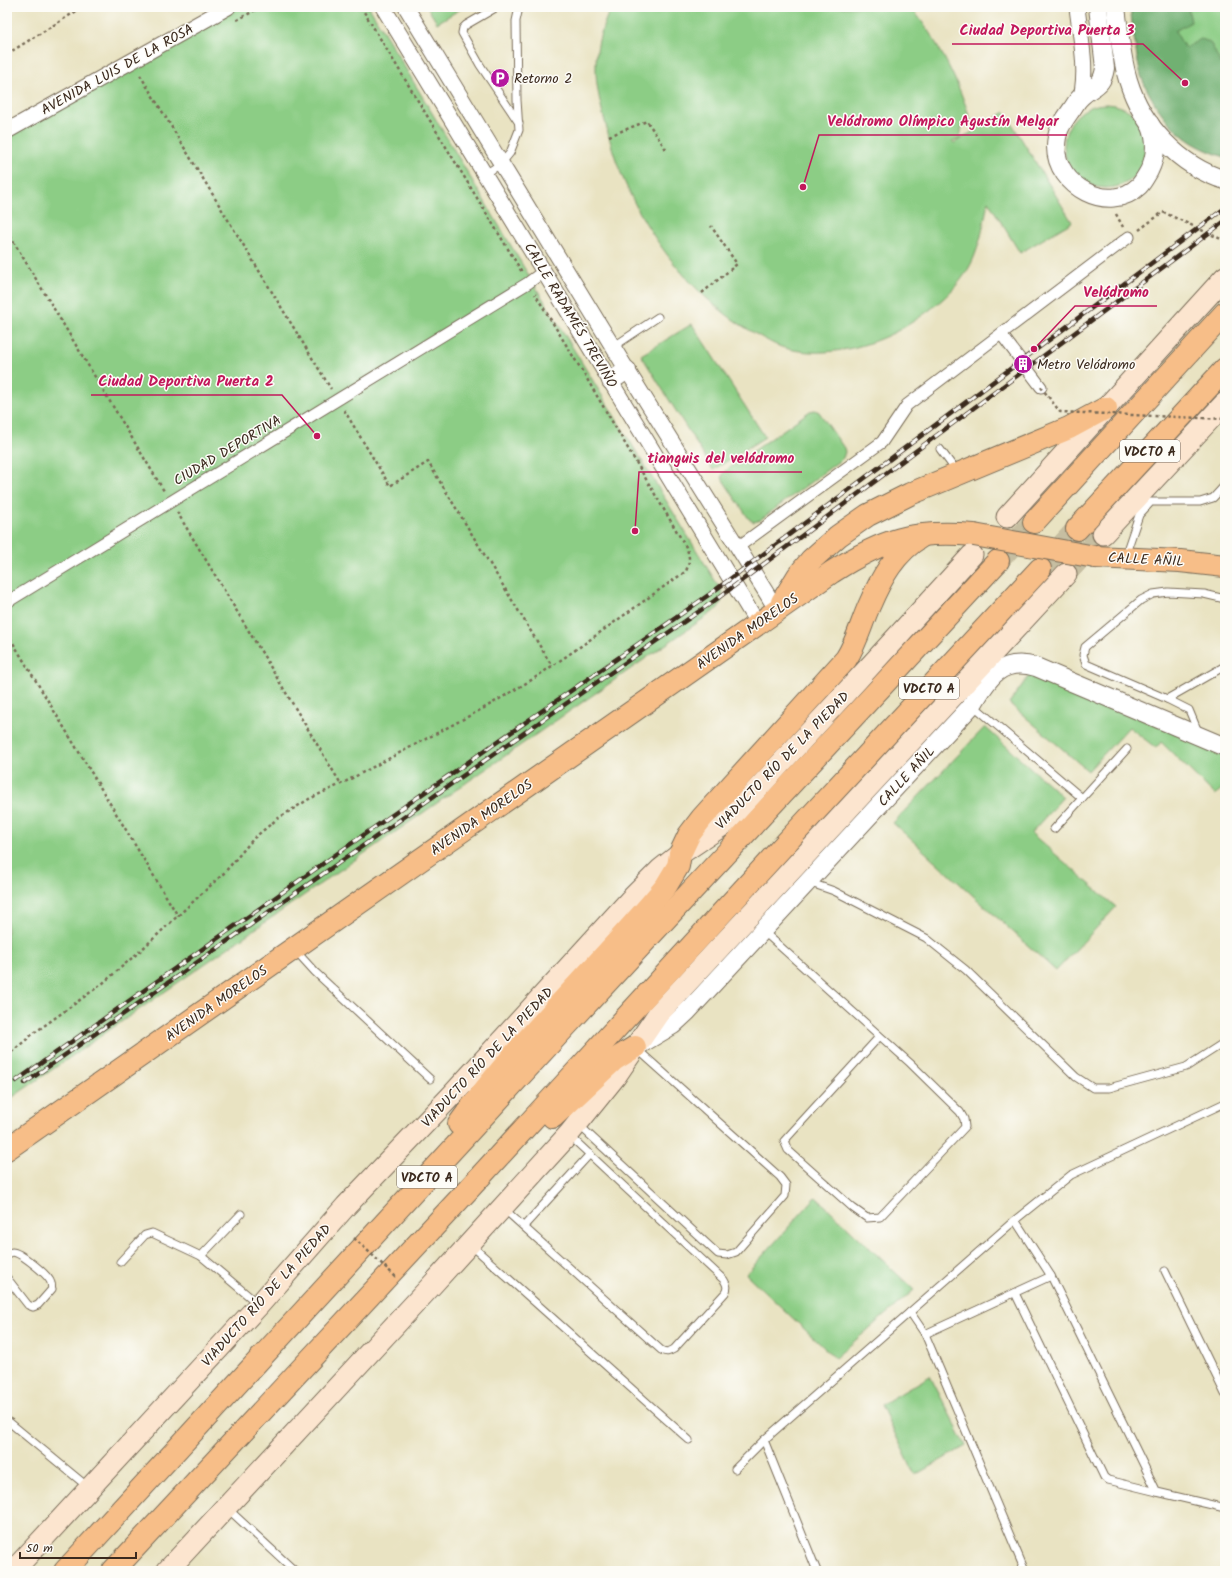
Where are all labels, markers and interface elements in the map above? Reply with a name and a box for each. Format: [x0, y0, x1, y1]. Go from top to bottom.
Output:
callout: Ciudad Deportiva Puerta 3 [952, 17, 1143, 44]
street label: AVENIDA LUIS DE LA ROSA [37, 19, 198, 121]
text: Ciudad Deportiva Puerta 3 [960, 19, 1134, 43]
parking icon: Retorno 2 [489, 67, 511, 89]
place label: Retorno 2 [514, 68, 572, 90]
callout: Velódromo Olímpico Agustín Melgar [819, 108, 1067, 135]
text: Velódromo Olímpico Agustín Melgar [827, 110, 1059, 134]
street label: CALLE RADAMÉS TREVIÑO [518, 239, 623, 393]
callout: Velódromo [1075, 279, 1157, 306]
text: Velódromo [1083, 281, 1149, 305]
building icon: Metro Velódromo [1012, 353, 1034, 375]
place label: Metro Velódromo [1037, 354, 1135, 376]
callout: Ciudad Deportiva Puerta 2 [91, 368, 282, 395]
text: Ciudad Deportiva Puerta 2 [98, 370, 274, 394]
street label: CIUDAD DEPORTIVA [169, 410, 286, 492]
road number: VDCTO A [1120, 440, 1180, 462]
callout: tianguis del velódromo [639, 445, 802, 472]
text: tianguis del velódromo [648, 447, 795, 471]
street label: CALLE AÑIL [1107, 547, 1184, 573]
street label: AVENIDA MORELOS [692, 588, 804, 675]
road number: VDCTO A [899, 677, 959, 699]
street label: VIADUCTO RÍO DE LA PIEDAD [710, 686, 855, 835]
street label: CALLE AÑIL [873, 741, 941, 812]
street label: AVENIDA MORELOS [426, 774, 538, 861]
street label: AVENIDA MORELOS [161, 960, 273, 1047]
street label: VIADUCTO RÍO DE LA PIEDAD [416, 982, 559, 1133]
road number: VDCTO A [397, 1166, 457, 1188]
street label: VIADUCTO RÍO DE LA PIEDAD [196, 1219, 337, 1372]
scale bar [20, 1534, 136, 1560]
text: 50 m [26, 1539, 53, 1558]

